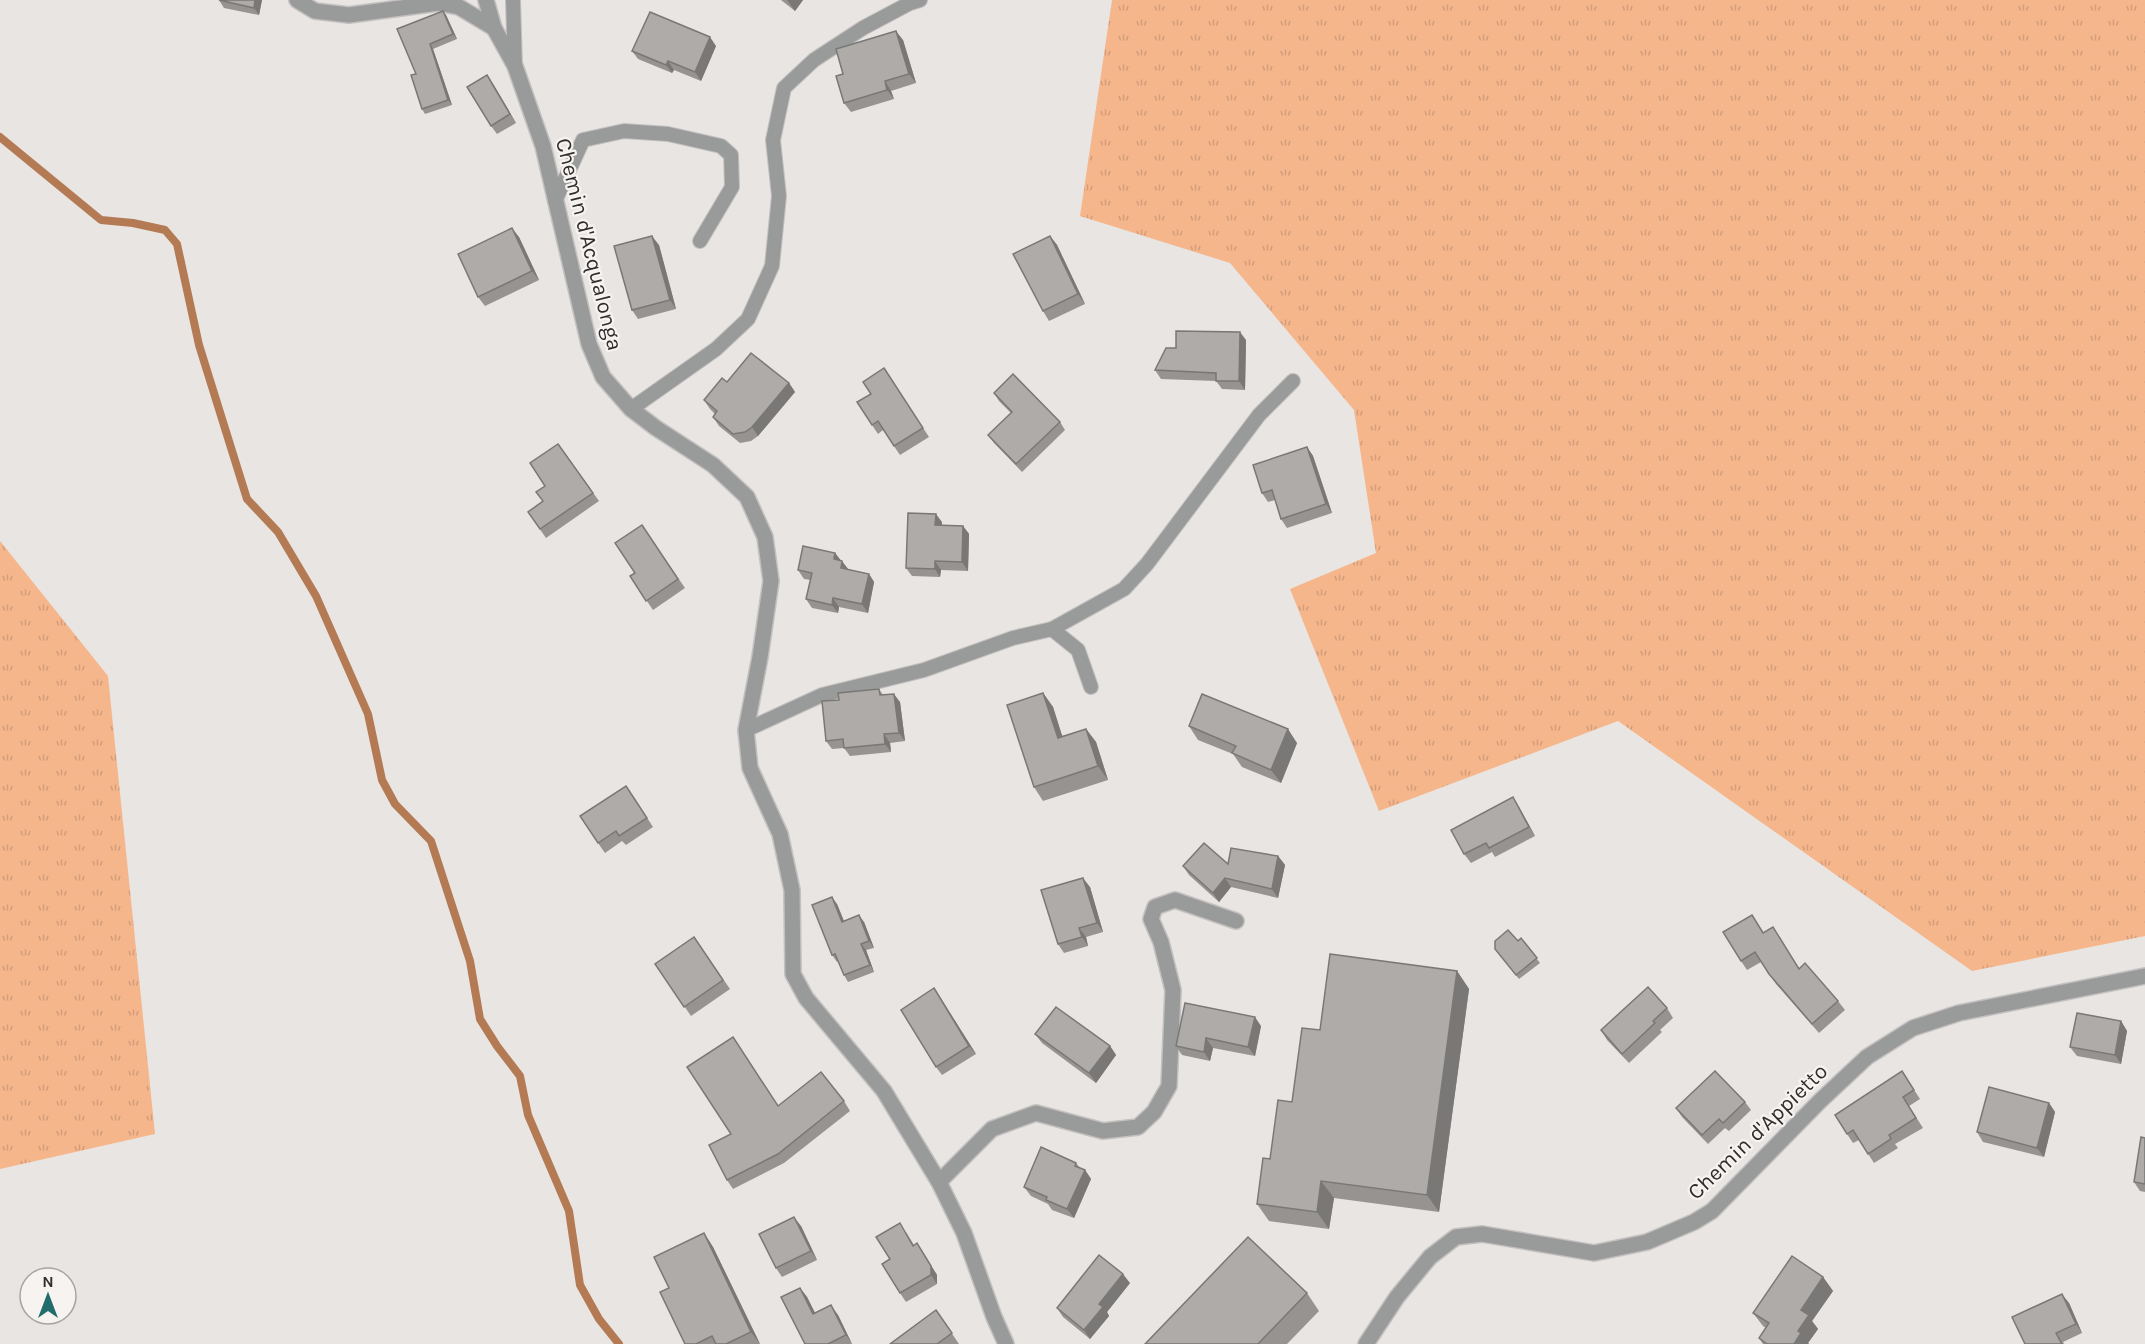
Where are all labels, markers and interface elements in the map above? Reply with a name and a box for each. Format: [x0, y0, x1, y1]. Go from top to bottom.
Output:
street label: Chemin d'Acqualonga [550, 135, 628, 353]
street label: Chemin d'Appietto [1682, 1058, 1833, 1205]
north arrow [18, 1266, 78, 1326]
text: N [42, 1272, 54, 1291]

